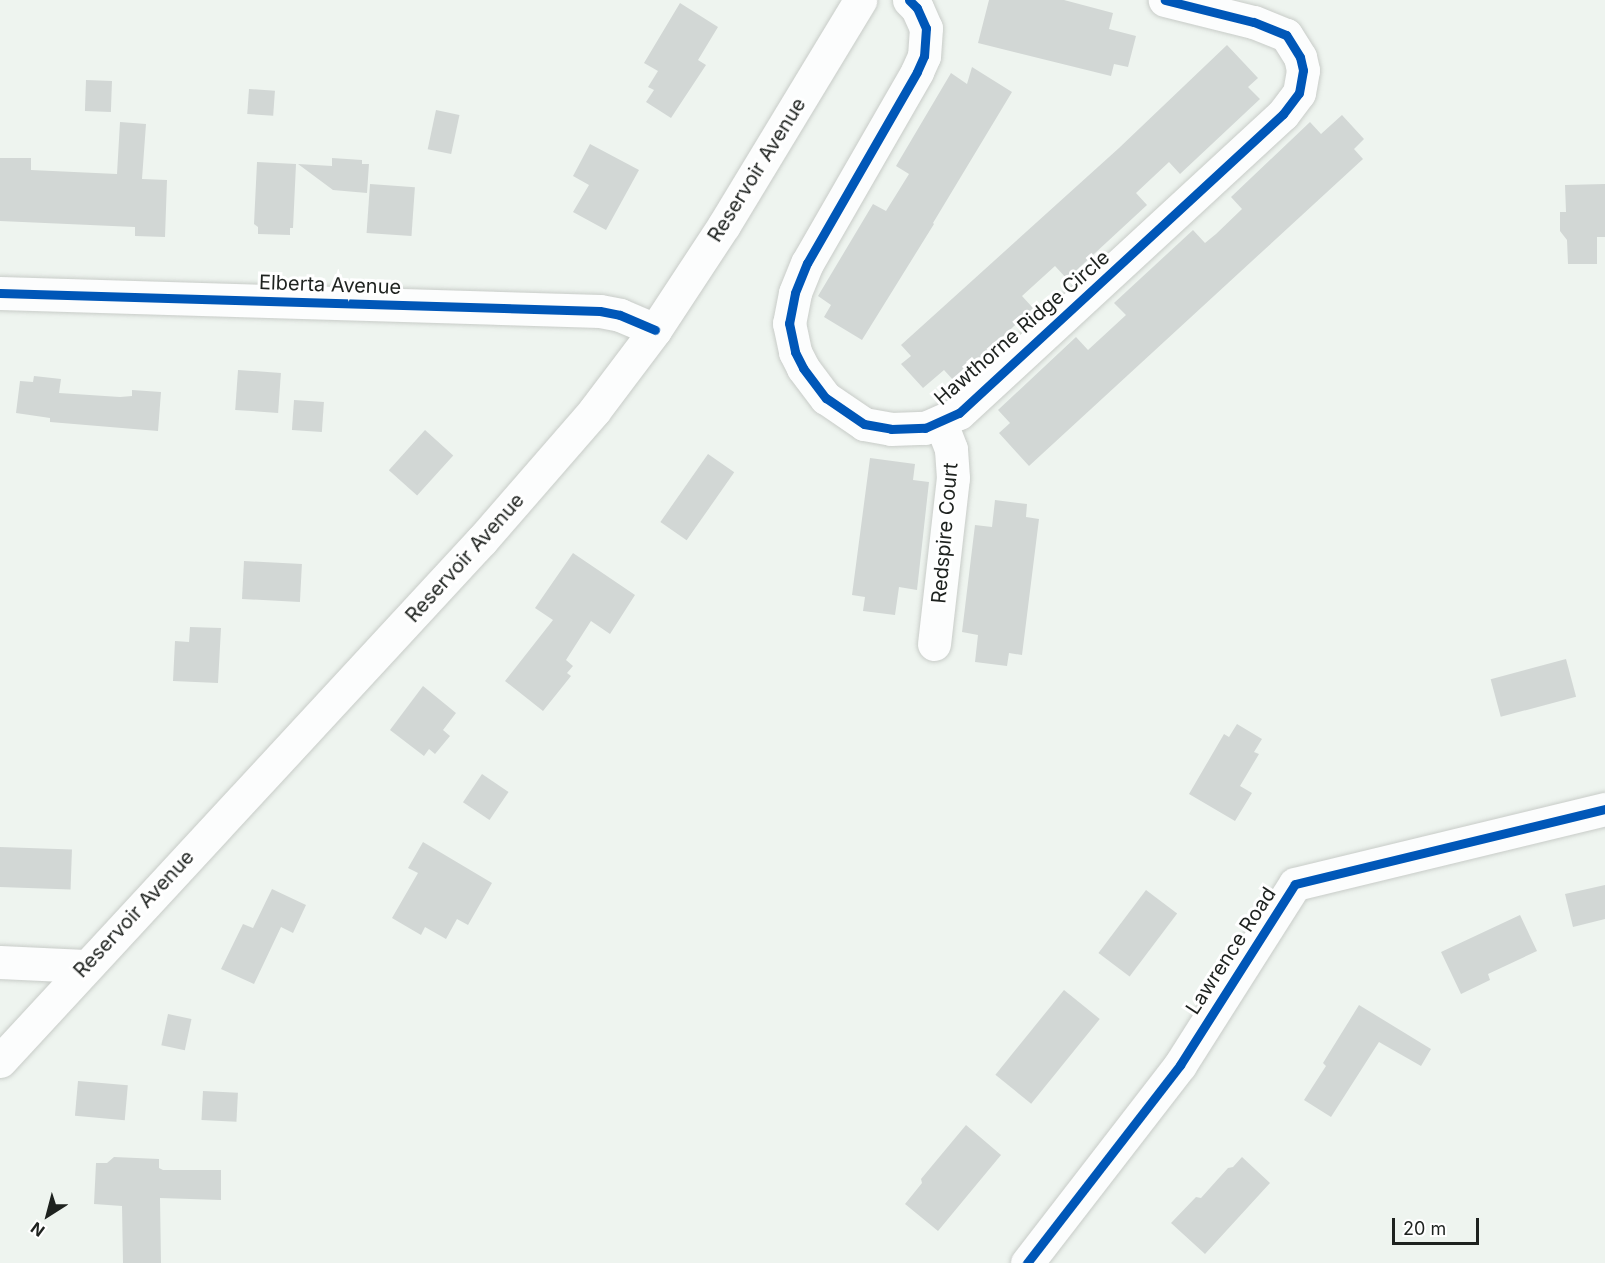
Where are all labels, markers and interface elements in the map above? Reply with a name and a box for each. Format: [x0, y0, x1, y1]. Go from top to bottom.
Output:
street label: Reservoir Avenue [703, 94, 811, 246]
street label: Hawthorne Ridge Circle [930, 246, 1114, 410]
street label: Elberta Avenue [258, 271, 402, 299]
street label: Redspire Court [927, 462, 963, 604]
street label: Reservoir Avenue [401, 489, 529, 627]
street label: Reservoir Avenue [69, 845, 199, 983]
street label: Lawrence Road [1181, 883, 1281, 1019]
north arrow [18, 1185, 78, 1245]
scale bar [1395, 1206, 1482, 1244]
text: N [27, 1218, 48, 1241]
text: 20 m [1403, 1218, 1446, 1239]

